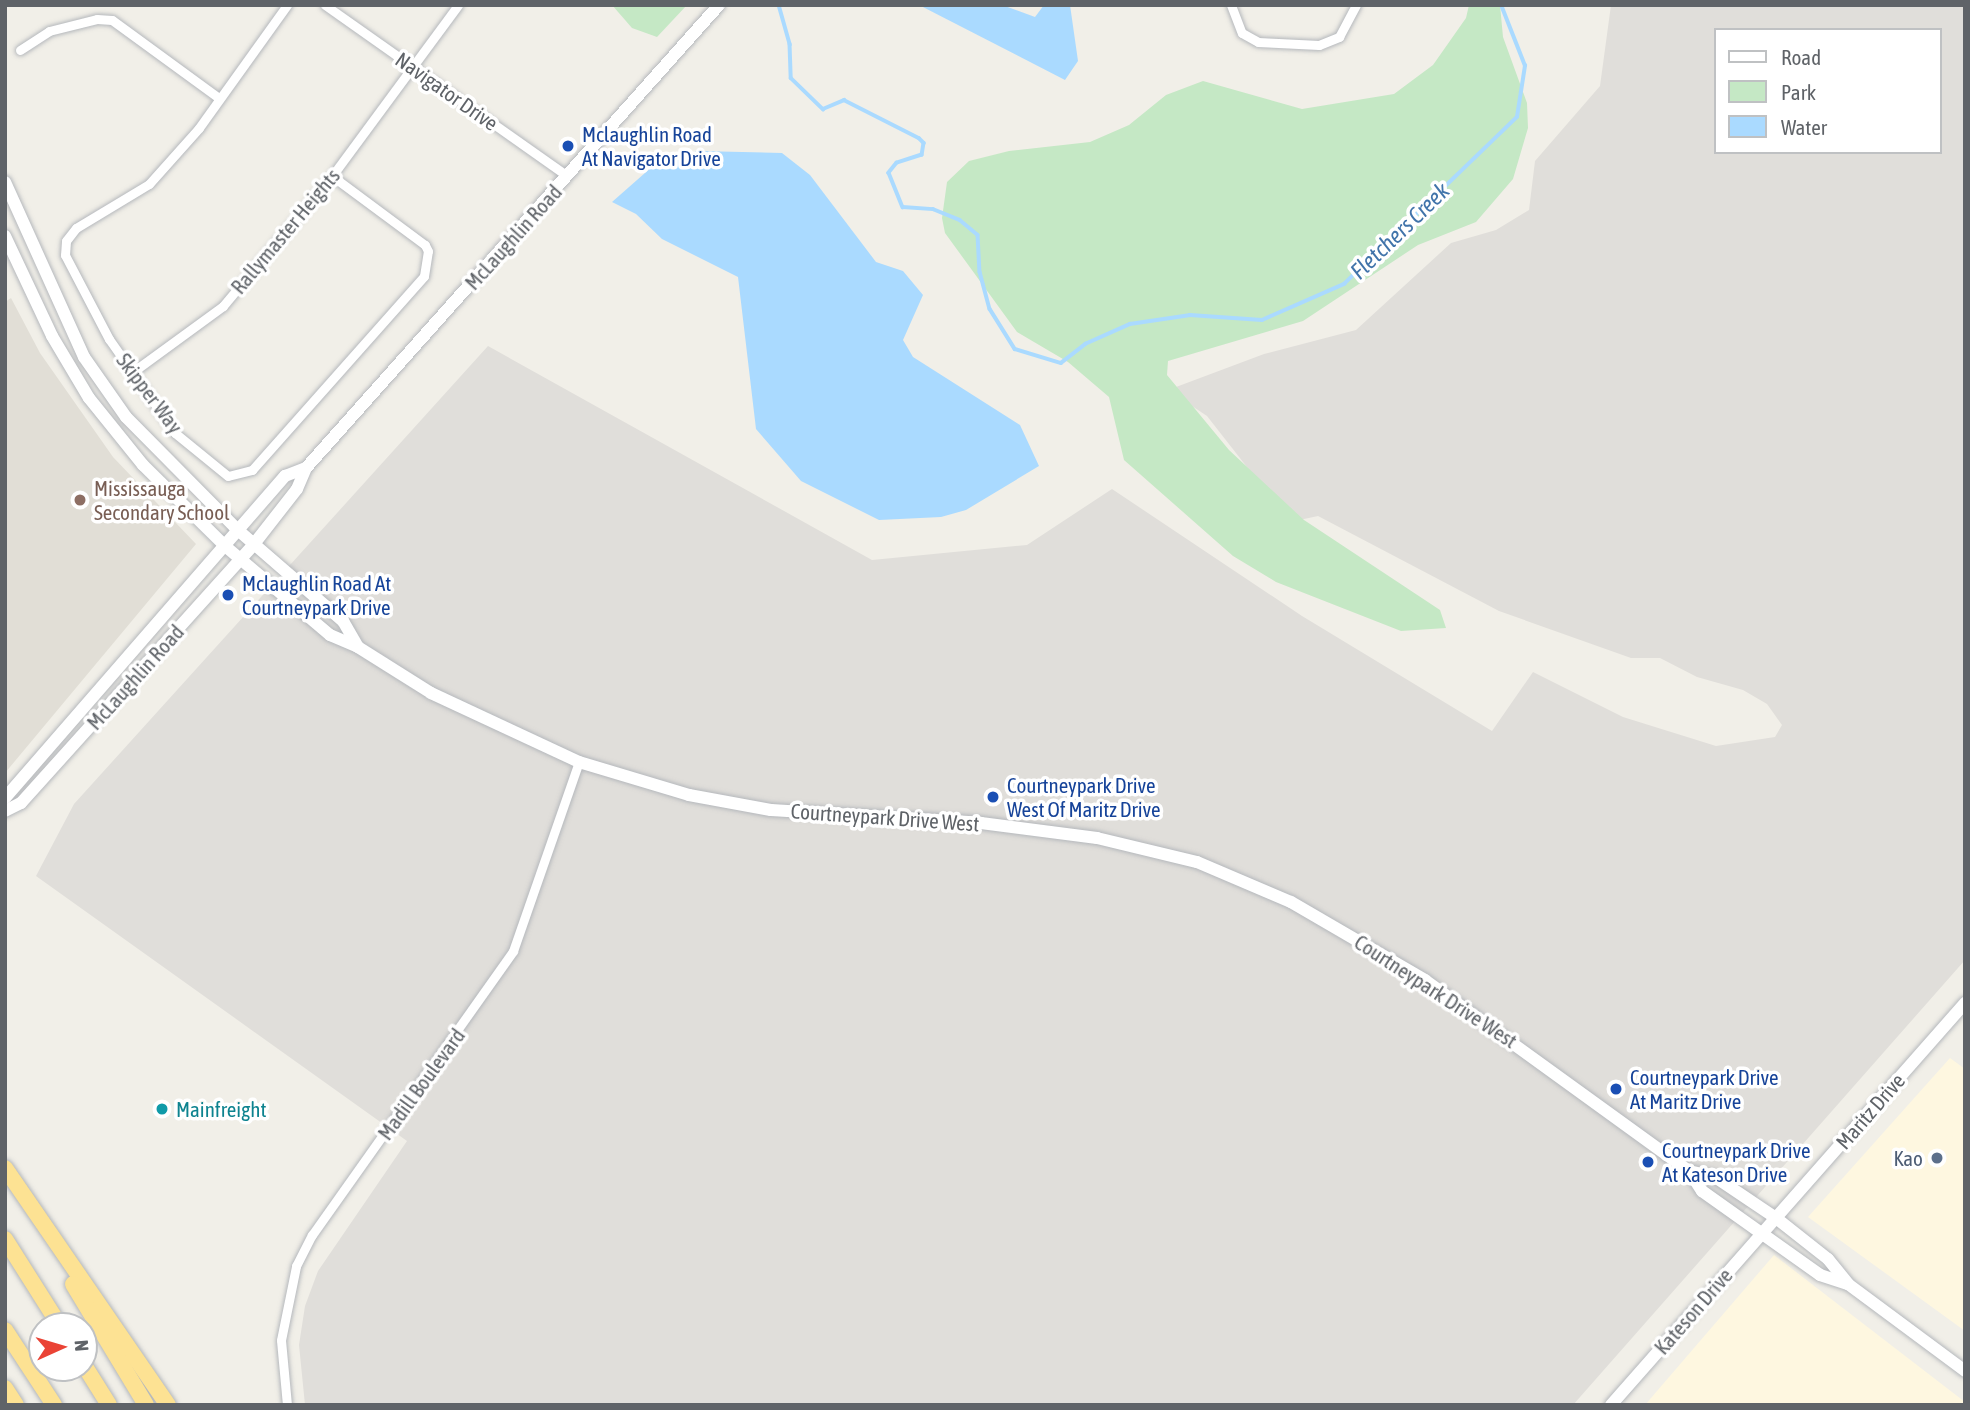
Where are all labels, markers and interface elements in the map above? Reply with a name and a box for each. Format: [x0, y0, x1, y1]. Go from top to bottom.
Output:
legend [1714, 28, 1942, 154]
text: Road [1781, 45, 1821, 69]
street label: Navigator Drive [391, 46, 503, 136]
text: Park [1781, 80, 1816, 104]
text: Water [1781, 115, 1827, 139]
place label: Mclaughlin Road At Navigator Drive [582, 121, 721, 171]
marker: Mclaughlin Road At Navigator Drive [560, 138, 576, 154]
street label: Rallymaster Heights [225, 163, 345, 299]
water label: Fletchers Creek [1345, 177, 1455, 285]
street label: McLaughlin Road [459, 179, 567, 295]
street label: Skipper Way [112, 348, 188, 438]
place label: Mississauga Secondary School [94, 475, 230, 525]
marker: Mississauga Secondary School [72, 492, 88, 508]
place label: Mclaughlin Road At Courtneypark Drive [242, 570, 391, 620]
marker: Mclaughlin Road At Courtneypark Drive [220, 587, 236, 603]
street label: McLaughlin Road [81, 619, 189, 735]
place label: Courtneypark Drive West Of Maritz Drive [1007, 772, 1161, 822]
marker: Courtneypark Drive West Of Maritz Drive [985, 789, 1001, 805]
street label: Courtneypark Drive West [790, 798, 980, 836]
street label: Courtneypark Drive West [1350, 929, 1522, 1053]
street label: Madill Boulevard [372, 1023, 470, 1145]
place label: Courtneypark Drive At Maritz Drive [1630, 1064, 1778, 1114]
street label: Maritz Drive [1830, 1068, 1910, 1154]
marker: Courtneypark Drive At Maritz Drive [1608, 1081, 1624, 1097]
place label: Mainfreight [176, 1096, 266, 1122]
marker: Mainfreight [154, 1101, 170, 1117]
place label: Courtneypark Drive At Kateson Drive [1662, 1137, 1810, 1187]
place label: Kao [1893, 1145, 1923, 1171]
marker: Kao [1929, 1150, 1945, 1166]
marker: Courtneypark Drive At Kateson Drive [1640, 1154, 1656, 1170]
street label: Kateson Drive [1649, 1263, 1737, 1359]
north arrow [28, 1312, 98, 1382]
text: N [71, 1339, 93, 1352]

